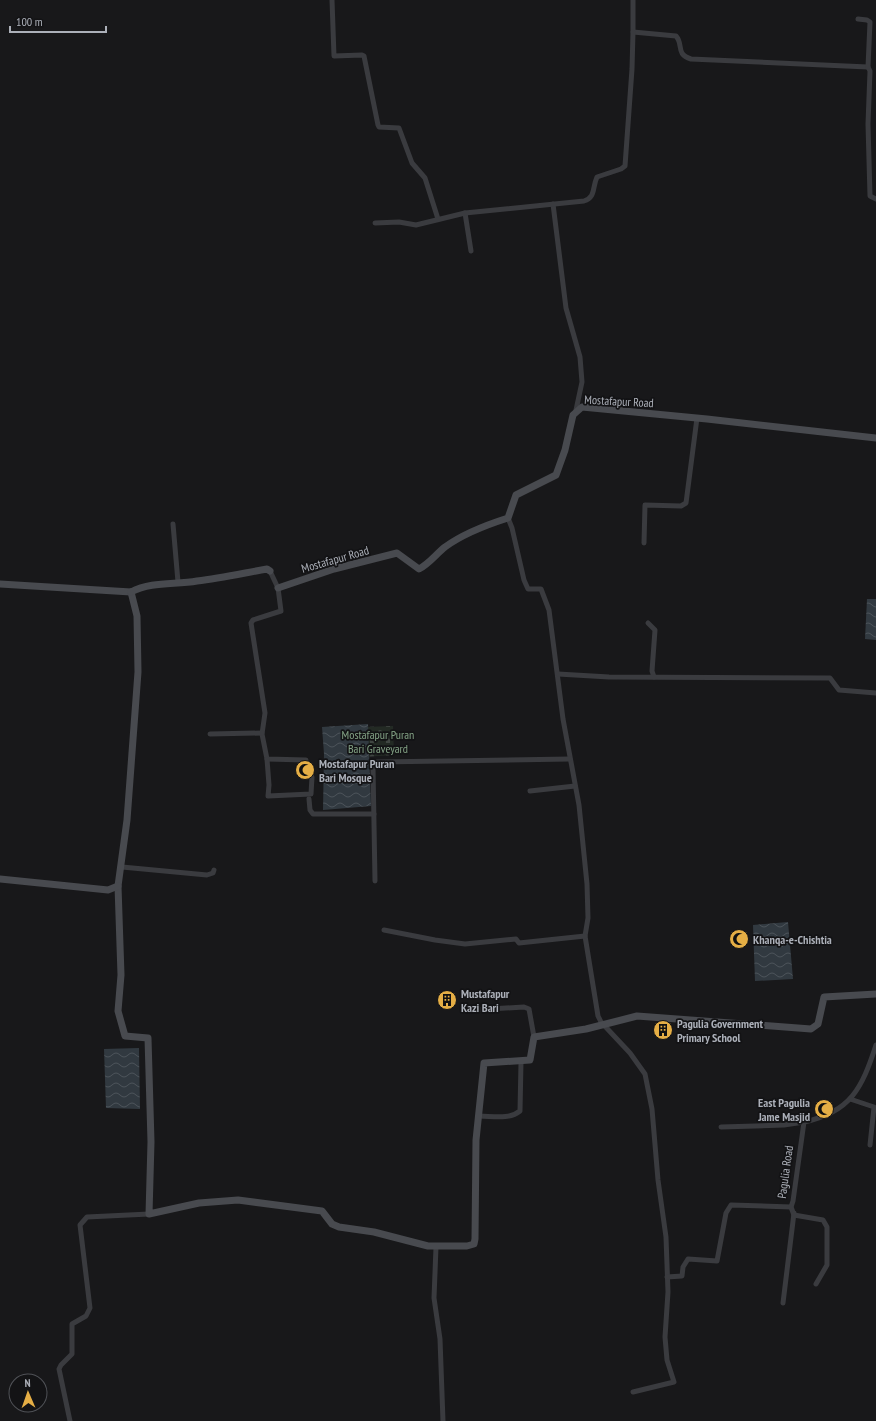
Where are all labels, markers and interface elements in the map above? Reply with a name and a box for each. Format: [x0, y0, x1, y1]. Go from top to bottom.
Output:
scale bar [10, 8, 106, 34]
text: 100 m [16, 14, 43, 29]
street label: Mostafapur Road [584, 392, 654, 410]
street label: Mostafapur Road [299, 542, 371, 576]
park label: Mostafapur Puran Bari Graveyard [342, 727, 414, 756]
place label: Mostafapur Puran Bari Mosque [319, 756, 394, 785]
mosque icon: Mostafapur Puran Bari Mosque [294, 759, 316, 781]
mosque icon: Khanqa-e-Chishtia [728, 928, 750, 950]
place label: Khanqa-e-Chishtia [753, 932, 832, 947]
place label: Mustafapur Kazi Bari [461, 986, 510, 1015]
building icon: Mustafapur Kazi Bari [436, 989, 458, 1011]
place label: Pagulia Government Primary School [677, 1016, 763, 1045]
building icon: Pagulia Government Primary School [652, 1019, 674, 1041]
place label: East Pagulia Jame Masjid [757, 1095, 810, 1124]
mosque icon: East Pagulia Jame Masjid [813, 1098, 835, 1120]
street label: Pagulia Road [774, 1144, 796, 1200]
north arrow [8, 1373, 48, 1413]
text: N [24, 1376, 31, 1390]

